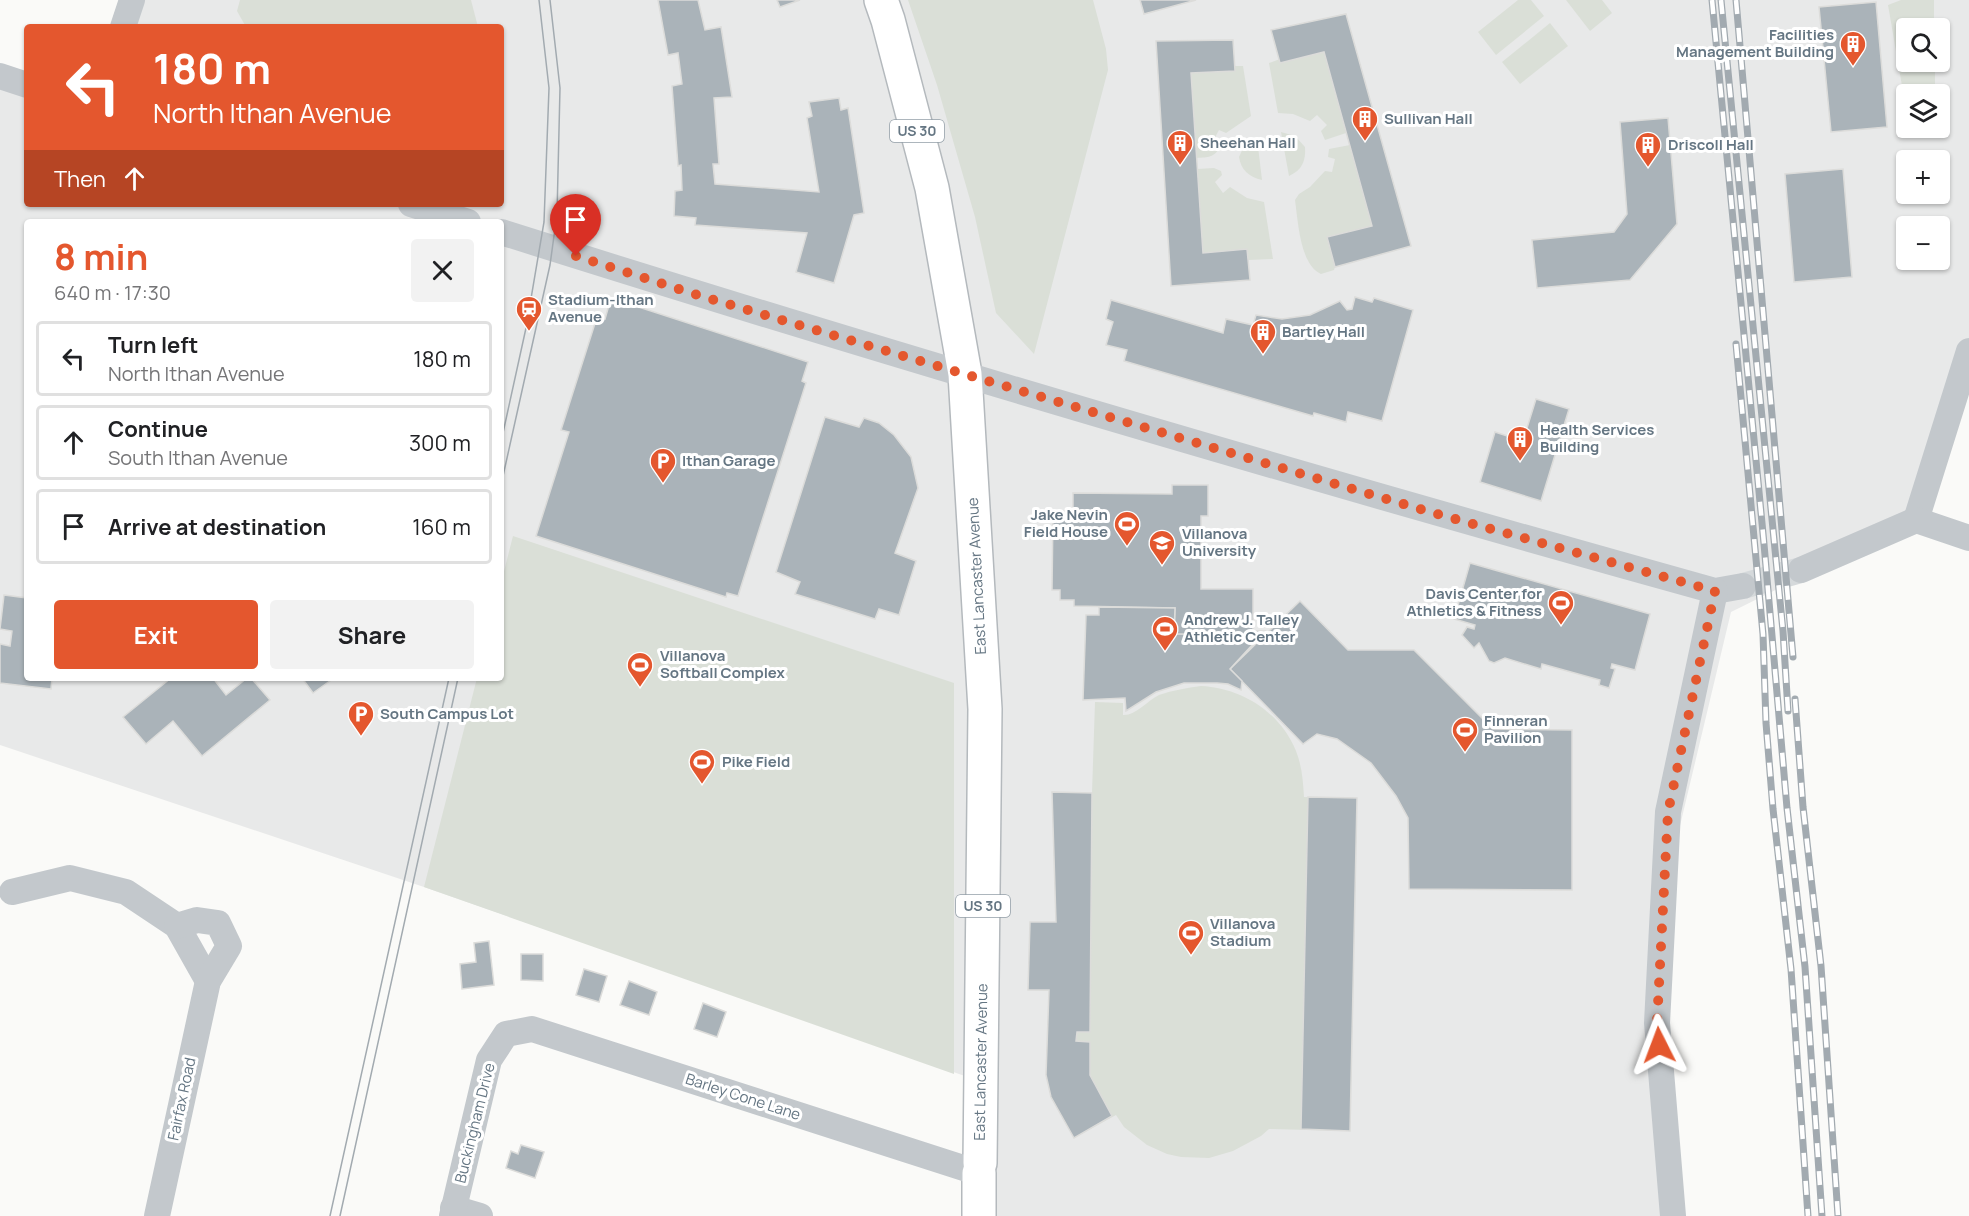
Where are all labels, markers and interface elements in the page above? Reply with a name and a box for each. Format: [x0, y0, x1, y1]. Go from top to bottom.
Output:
map controls [1896, 18, 1950, 270]
button: search [1896, 18, 1950, 72]
place label: Facilities Management Building [1676, 24, 1834, 62]
building icon: Facilities Management Building [1838, 29, 1868, 67]
text: 180 m [153, 39, 271, 97]
icon: left [54, 48, 132, 126]
button: layers [1896, 84, 1950, 138]
text: North Ithan Avenue [153, 94, 391, 131]
building icon: Sullivan Hall [1350, 104, 1380, 142]
place label: Sullivan Hall [1384, 108, 1473, 129]
road number: US 30 [890, 120, 944, 142]
building icon: Sheehan Hall [1165, 128, 1195, 166]
building icon: Driscoll Hall [1633, 130, 1663, 168]
place label: Sheehan Hall [1200, 132, 1296, 153]
place label: Driscoll Hall [1668, 134, 1754, 155]
button: + [1896, 150, 1950, 204]
icon: ahead [118, 162, 151, 195]
text: Then [54, 164, 106, 194]
pin [550, 194, 601, 256]
icon: arrive [559, 203, 592, 236]
button: − [1896, 216, 1950, 270]
text: 8 min [54, 232, 148, 281]
button: close [411, 239, 474, 302]
text: 640 m · 17:30 [54, 279, 171, 306]
place label: Stadium-Ithan Avenue [548, 289, 654, 327]
station icon: Stadium-Ithan Avenue [514, 294, 544, 332]
building icon: Bartley Hall [1248, 317, 1278, 355]
place label: Bartley Hall [1282, 321, 1365, 342]
text: Turn left [108, 330, 198, 360]
icon: left [57, 342, 90, 375]
text: 180 m [413, 344, 471, 374]
text: North Ithan Avenue [108, 360, 285, 387]
text: Continue [108, 414, 208, 444]
place label: Health Services Building [1540, 419, 1654, 457]
building icon: Health Services Building [1505, 424, 1535, 462]
icon: ahead [57, 426, 90, 459]
text: 300 m [409, 428, 471, 458]
text: South Ithan Avenue [108, 444, 288, 471]
parking icon: Ithan Garage [648, 446, 678, 484]
place label: Ithan Garage [682, 450, 775, 471]
street label: East Lancaster Avenue [962, 497, 991, 655]
place label: Jake Nevin Field House [1024, 504, 1108, 542]
sports icon: Jake Nevin Field House [1112, 509, 1142, 547]
icon: arrive [57, 510, 90, 543]
text: Arrive at destination [108, 512, 326, 542]
text: 160 m [412, 512, 471, 542]
place label: Villanova University [1182, 523, 1257, 561]
school or university icon: Villanova University [1147, 528, 1177, 566]
place label: Davis Center for Athletics & Fitness [1407, 583, 1542, 621]
sports icon: Davis Center for Athletics & Fitness [1546, 588, 1576, 626]
button: Exit [54, 600, 258, 669]
button: Share [270, 600, 474, 669]
place label: Andrew J. Talley Athletic Center [1184, 609, 1299, 647]
sports icon: Andrew J. Talley Athletic Center [1150, 614, 1180, 652]
place label: Villanova Softball Complex [660, 645, 786, 683]
sports icon: Villanova Softball Complex [625, 650, 655, 688]
parking icon: South Campus Lot [346, 699, 376, 737]
place label: South Campus Lot [380, 703, 514, 724]
place label: Finneran Pavilion [1484, 710, 1548, 748]
sports icon: Finneran Pavilion [1450, 715, 1480, 753]
sports icon: Pike Field [687, 747, 717, 785]
place label: Pike Field [722, 751, 790, 772]
road number: US 30 [956, 895, 1010, 917]
place label: Villanova Stadium [1210, 913, 1275, 951]
sports icon: Villanova Stadium [1176, 918, 1206, 956]
street label: East Lancaster Avenue [969, 983, 992, 1141]
position arrow [1627, 1013, 1691, 1077]
street label: Fairfax Road [162, 1055, 201, 1142]
street label: Buckingham Drive [449, 1060, 500, 1185]
street label: Barley Cone Lane [683, 1068, 804, 1125]

